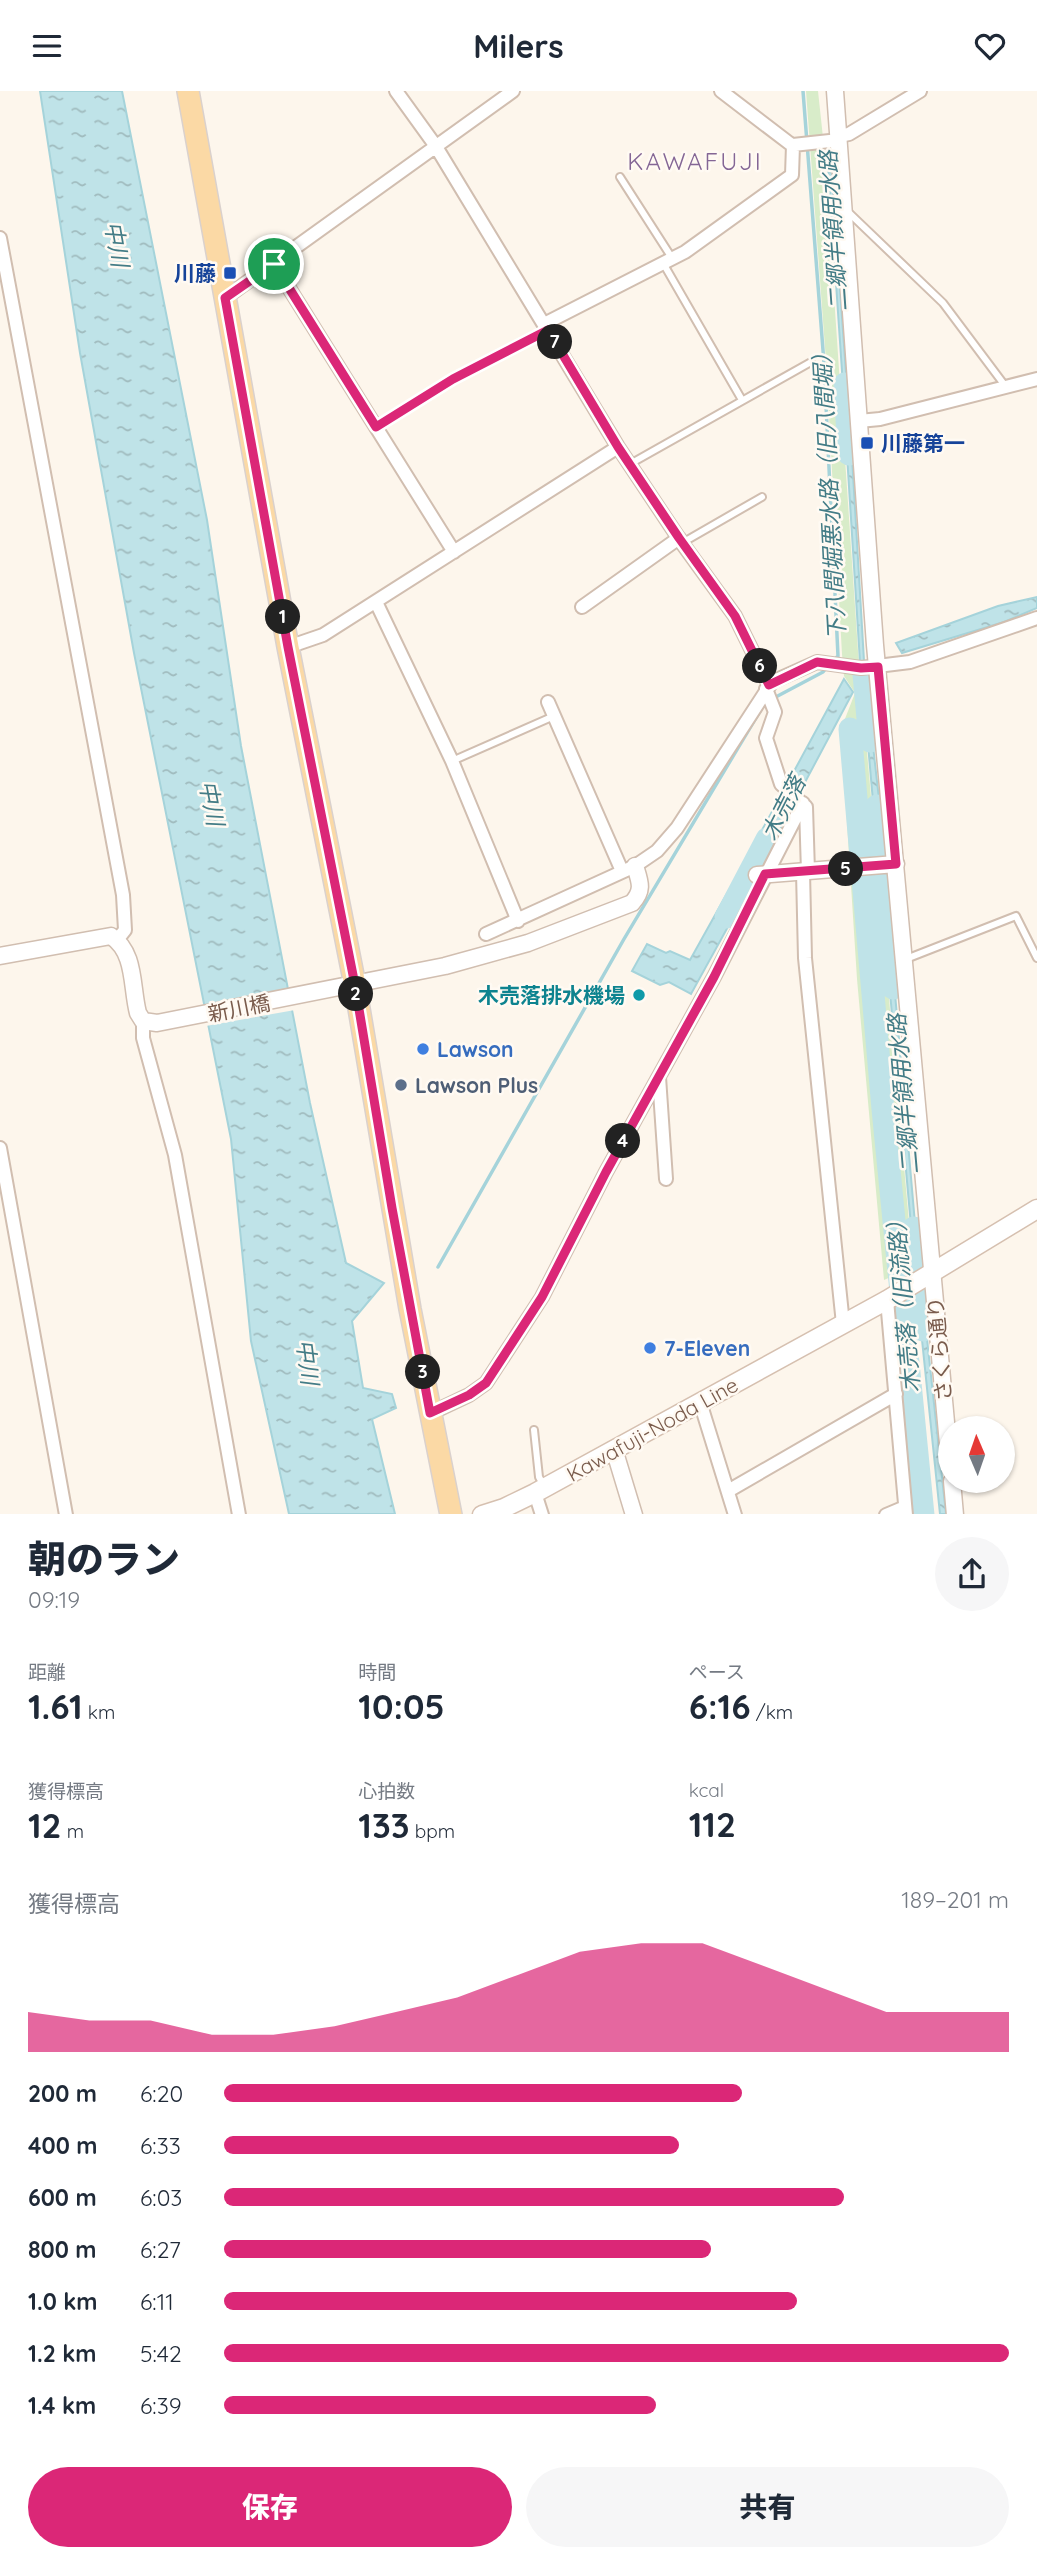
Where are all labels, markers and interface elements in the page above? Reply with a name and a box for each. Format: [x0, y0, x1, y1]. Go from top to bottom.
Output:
text: Milers [473, 26, 564, 66]
icon: menu [28, 27, 66, 65]
icon: heart [971, 27, 1009, 65]
district label: KAWAFUJI [627, 146, 763, 176]
water label: 二郷半領用水路 [813, 148, 853, 312]
water label: 中川 [99, 219, 136, 272]
pin [244, 234, 304, 294]
icon: arrive [255, 245, 293, 283]
place label: 川藤 [174, 260, 216, 286]
marker: 川藤 [222, 265, 238, 281]
pin: 7 [538, 324, 572, 359]
text: 7 [549, 329, 560, 353]
water label: 下八間堀悪水路（旧八間堀） [807, 341, 851, 641]
place label: 川藤第一 [881, 430, 965, 456]
marker: 川藤第一 [859, 435, 875, 451]
pin: 1 [266, 599, 300, 635]
text: 1 [279, 604, 286, 628]
pin: 6 [742, 649, 778, 683]
text: 6 [754, 653, 765, 677]
water label: 木売落 [754, 767, 813, 845]
water label: 中川 [193, 778, 231, 831]
pin: 5 [828, 851, 864, 887]
text: 5 [840, 856, 851, 880]
pin: 2 [338, 977, 374, 1011]
text: 2 [350, 981, 361, 1005]
place label: 木売落排水機場 [478, 982, 625, 1008]
marker: 木売落排水機場 [631, 987, 647, 1003]
street label: 新川橋 [206, 989, 272, 1027]
water label: 二郷半領用水路 [881, 1011, 924, 1175]
place label: Lawson [437, 1036, 514, 1062]
marker: Lawson [415, 1041, 431, 1057]
place label: Lawson Plus [415, 1072, 538, 1098]
marker: Lawson Plus [393, 1077, 409, 1093]
pin: 4 [606, 1123, 640, 1159]
text: 4 [617, 1128, 628, 1152]
water label: 木売落（旧流路） [881, 1208, 925, 1394]
street label: さくら通り [921, 1296, 957, 1402]
place label: 7-Eleven [664, 1335, 750, 1361]
water label: 中川 [291, 1337, 326, 1390]
marker: 7-Eleven [642, 1340, 658, 1356]
pin: 3 [406, 1355, 440, 1389]
text: 3 [417, 1359, 428, 1383]
street label: Kawafuji-Noda Line [562, 1371, 742, 1487]
north arrow [938, 1416, 1015, 1493]
map controls [938, 1416, 1015, 1493]
text: 朝のラン [28, 1535, 180, 1583]
button: share [935, 1537, 1009, 1611]
text: 09:19 [28, 1585, 80, 1614]
text: 距離 [28, 1660, 66, 1684]
text: 時間 [358, 1660, 396, 1684]
text: ペース [689, 1660, 745, 1684]
text: 1.61 [28, 1684, 83, 1728]
text: 10:05 [358, 1684, 445, 1728]
text: 6:16 [689, 1684, 751, 1728]
text: km [83, 1700, 115, 1724]
text: /km [751, 1700, 793, 1724]
text: kcal [689, 1778, 724, 1802]
text: 獲得標高 [28, 1779, 104, 1803]
text: 心拍数 [358, 1779, 415, 1803]
text: 112 [689, 1802, 736, 1846]
text: 12 [28, 1803, 62, 1847]
text: 133 [358, 1803, 410, 1847]
text: m [62, 1819, 84, 1843]
text: bpm [410, 1819, 455, 1843]
text: 189–201 m [901, 1885, 1009, 1914]
text: 獲得標高 [28, 1889, 120, 1918]
text: 200 m [28, 2079, 97, 2108]
text: 6:20 [140, 2079, 183, 2108]
text: 400 m [28, 2131, 97, 2160]
text: 6:33 [140, 2131, 181, 2160]
text: 600 m [28, 2183, 97, 2212]
text: 6:03 [140, 2183, 182, 2212]
text: 800 m [28, 2235, 97, 2264]
text: 6:27 [140, 2235, 181, 2264]
text: 1.0 km [28, 2287, 98, 2316]
text: 6:11 [140, 2287, 174, 2316]
text: 1.2 km [28, 2339, 97, 2368]
text: 5:42 [140, 2339, 182, 2368]
text: 1.4 km [28, 2391, 96, 2420]
text: 6:39 [140, 2391, 182, 2420]
button: 保存 [28, 2467, 512, 2547]
button: 共有 [526, 2467, 1009, 2547]

